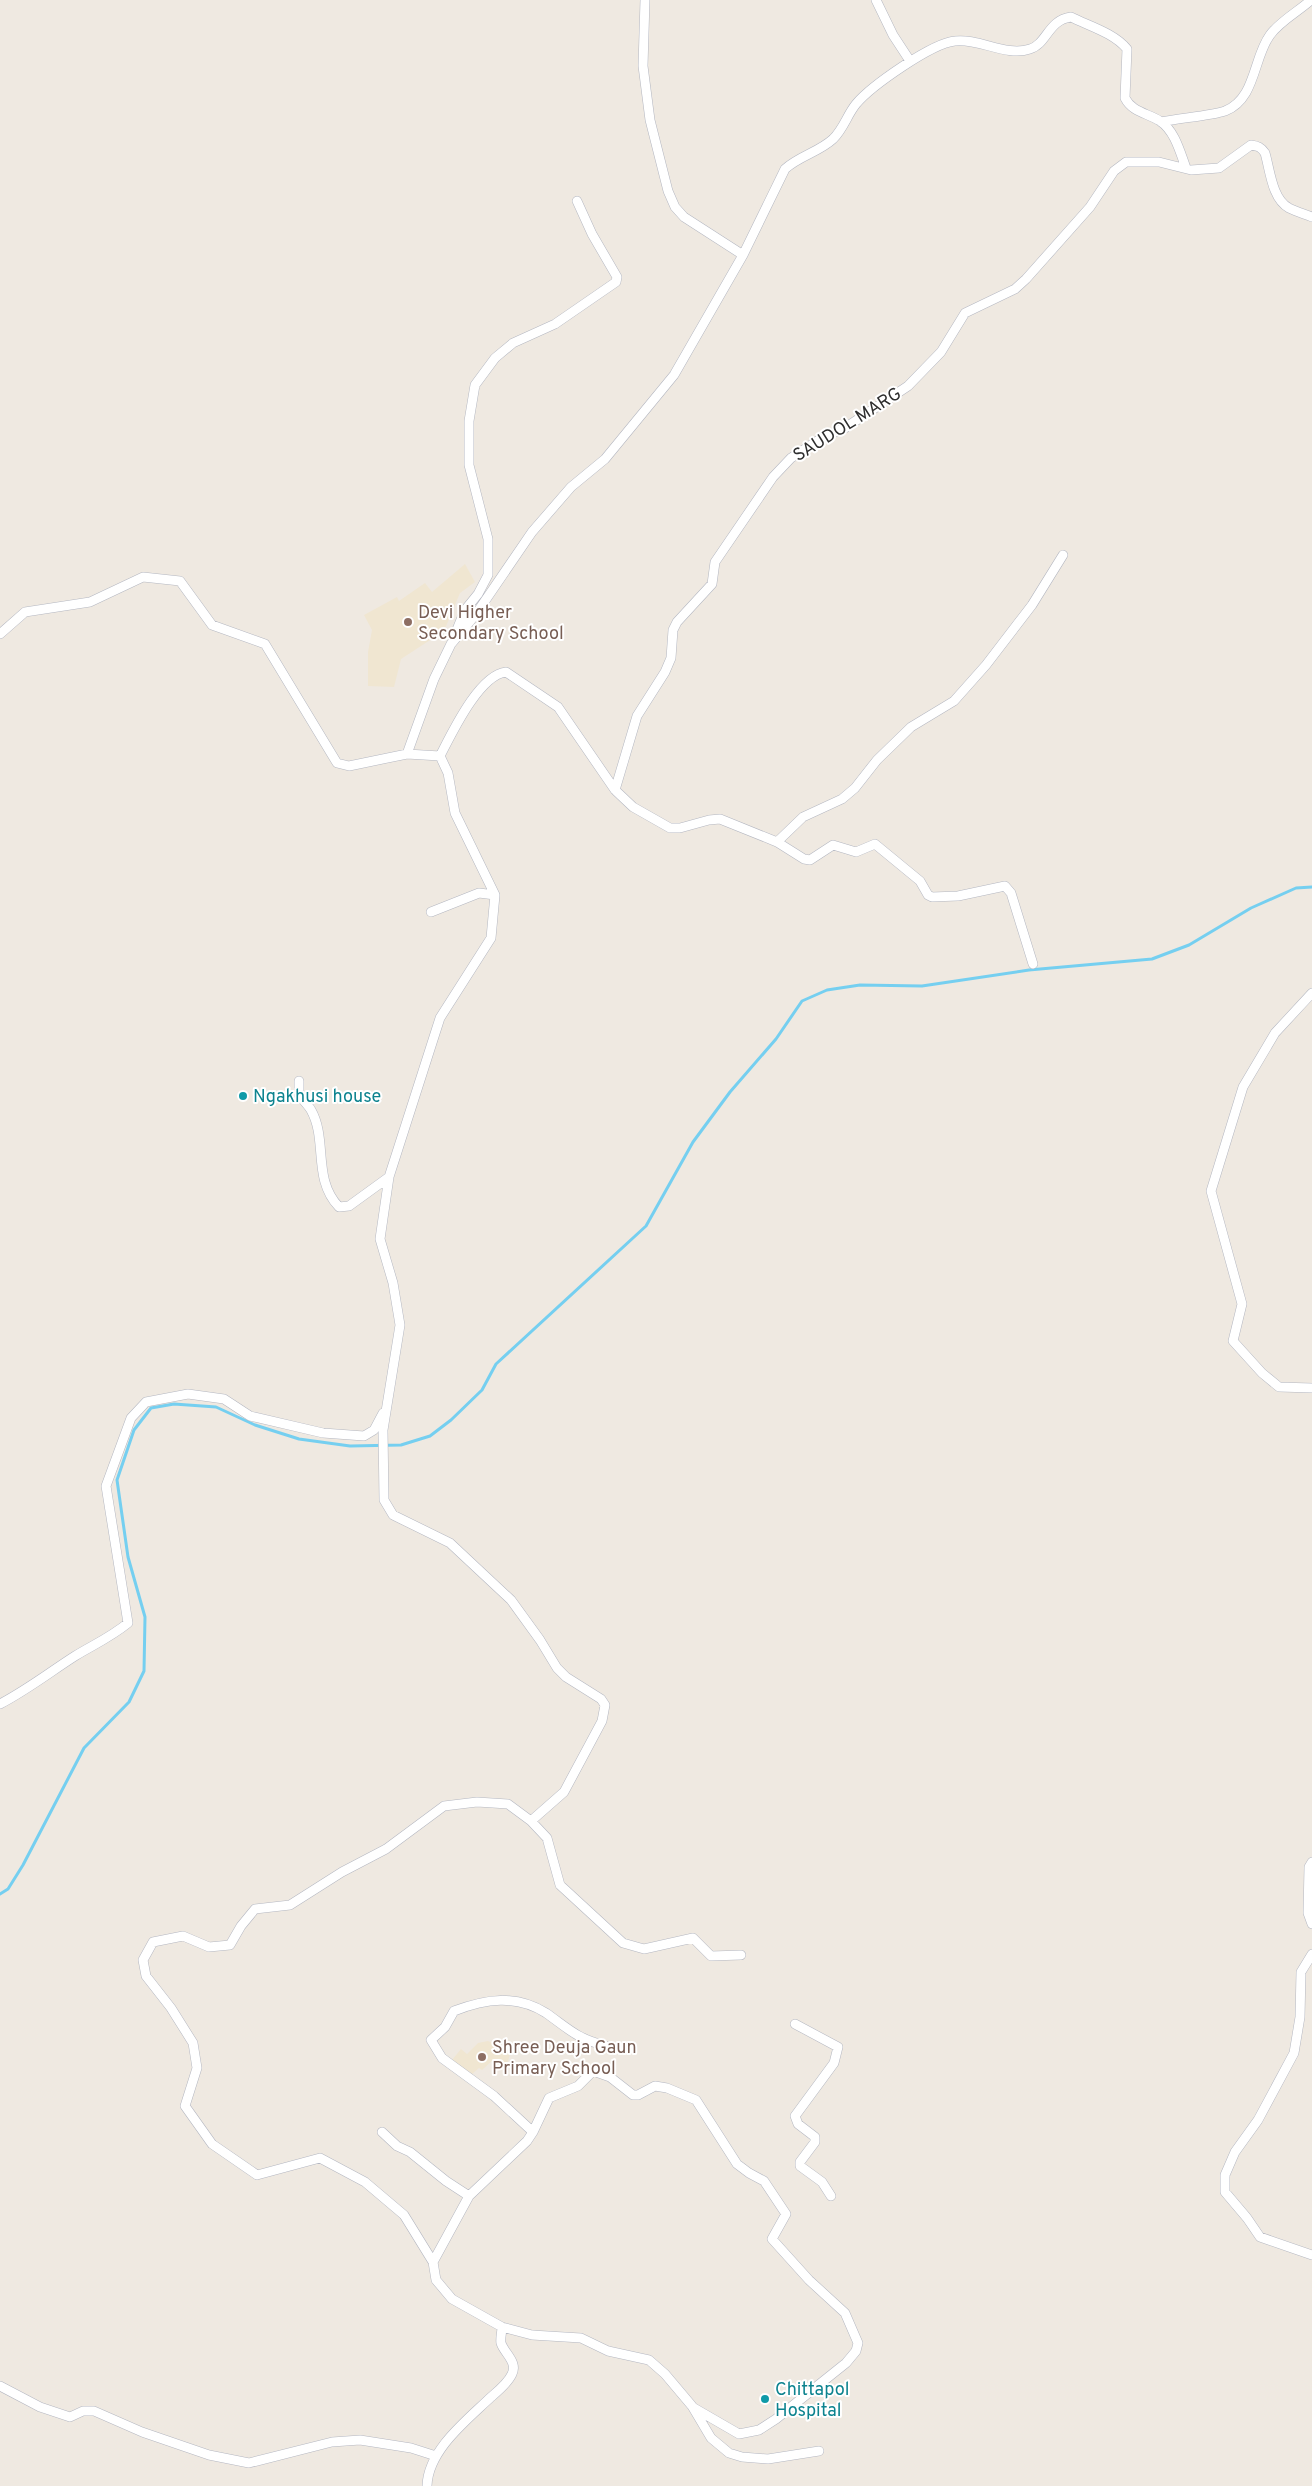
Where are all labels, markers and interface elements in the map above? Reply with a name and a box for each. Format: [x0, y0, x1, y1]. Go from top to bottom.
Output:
street label: SAUDOL MARG [789, 383, 906, 468]
place label: Devi Higher Secondary School [418, 602, 564, 646]
marker: Devi Higher Secondary School [402, 616, 414, 628]
place label: Ngakhusi house [253, 1086, 381, 1109]
marker: Ngakhusi house [237, 1090, 249, 1102]
place label: Shree Deuja Gaun Primary School [492, 2037, 637, 2081]
marker: Shree Deuja Gaun Primary School [476, 2051, 488, 2063]
place label: Chittapol Hospital [775, 2379, 849, 2423]
marker: Chittapol Hospital [759, 2393, 771, 2405]

